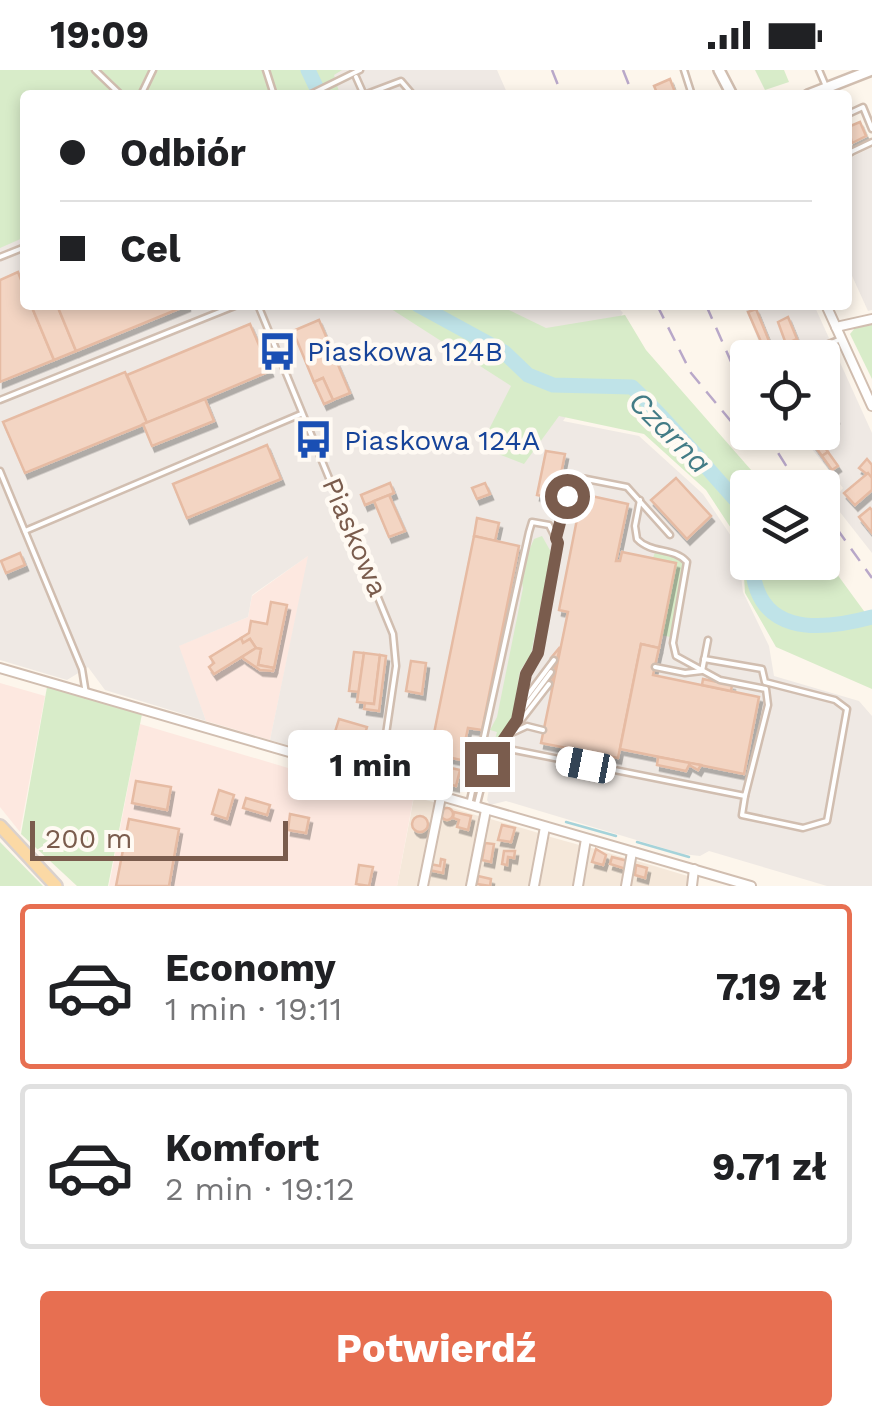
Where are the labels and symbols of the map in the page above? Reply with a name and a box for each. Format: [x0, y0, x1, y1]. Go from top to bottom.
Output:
bus stop icon: Piaskowa 124B [256, 330, 298, 372]
place label: Piaskowa 124B [307, 335, 503, 368]
water label: Czarna [622, 384, 718, 480]
bus stop icon: Piaskowa 124A [293, 419, 335, 461]
place label: Piaskowa 124A [344, 424, 540, 457]
street label: Piaskowa [315, 473, 395, 601]
route start [545, 474, 590, 519]
callout: 1 min [287, 729, 452, 799]
route end [465, 742, 510, 787]
car [554, 745, 618, 785]
scale bar [30, 816, 288, 860]

